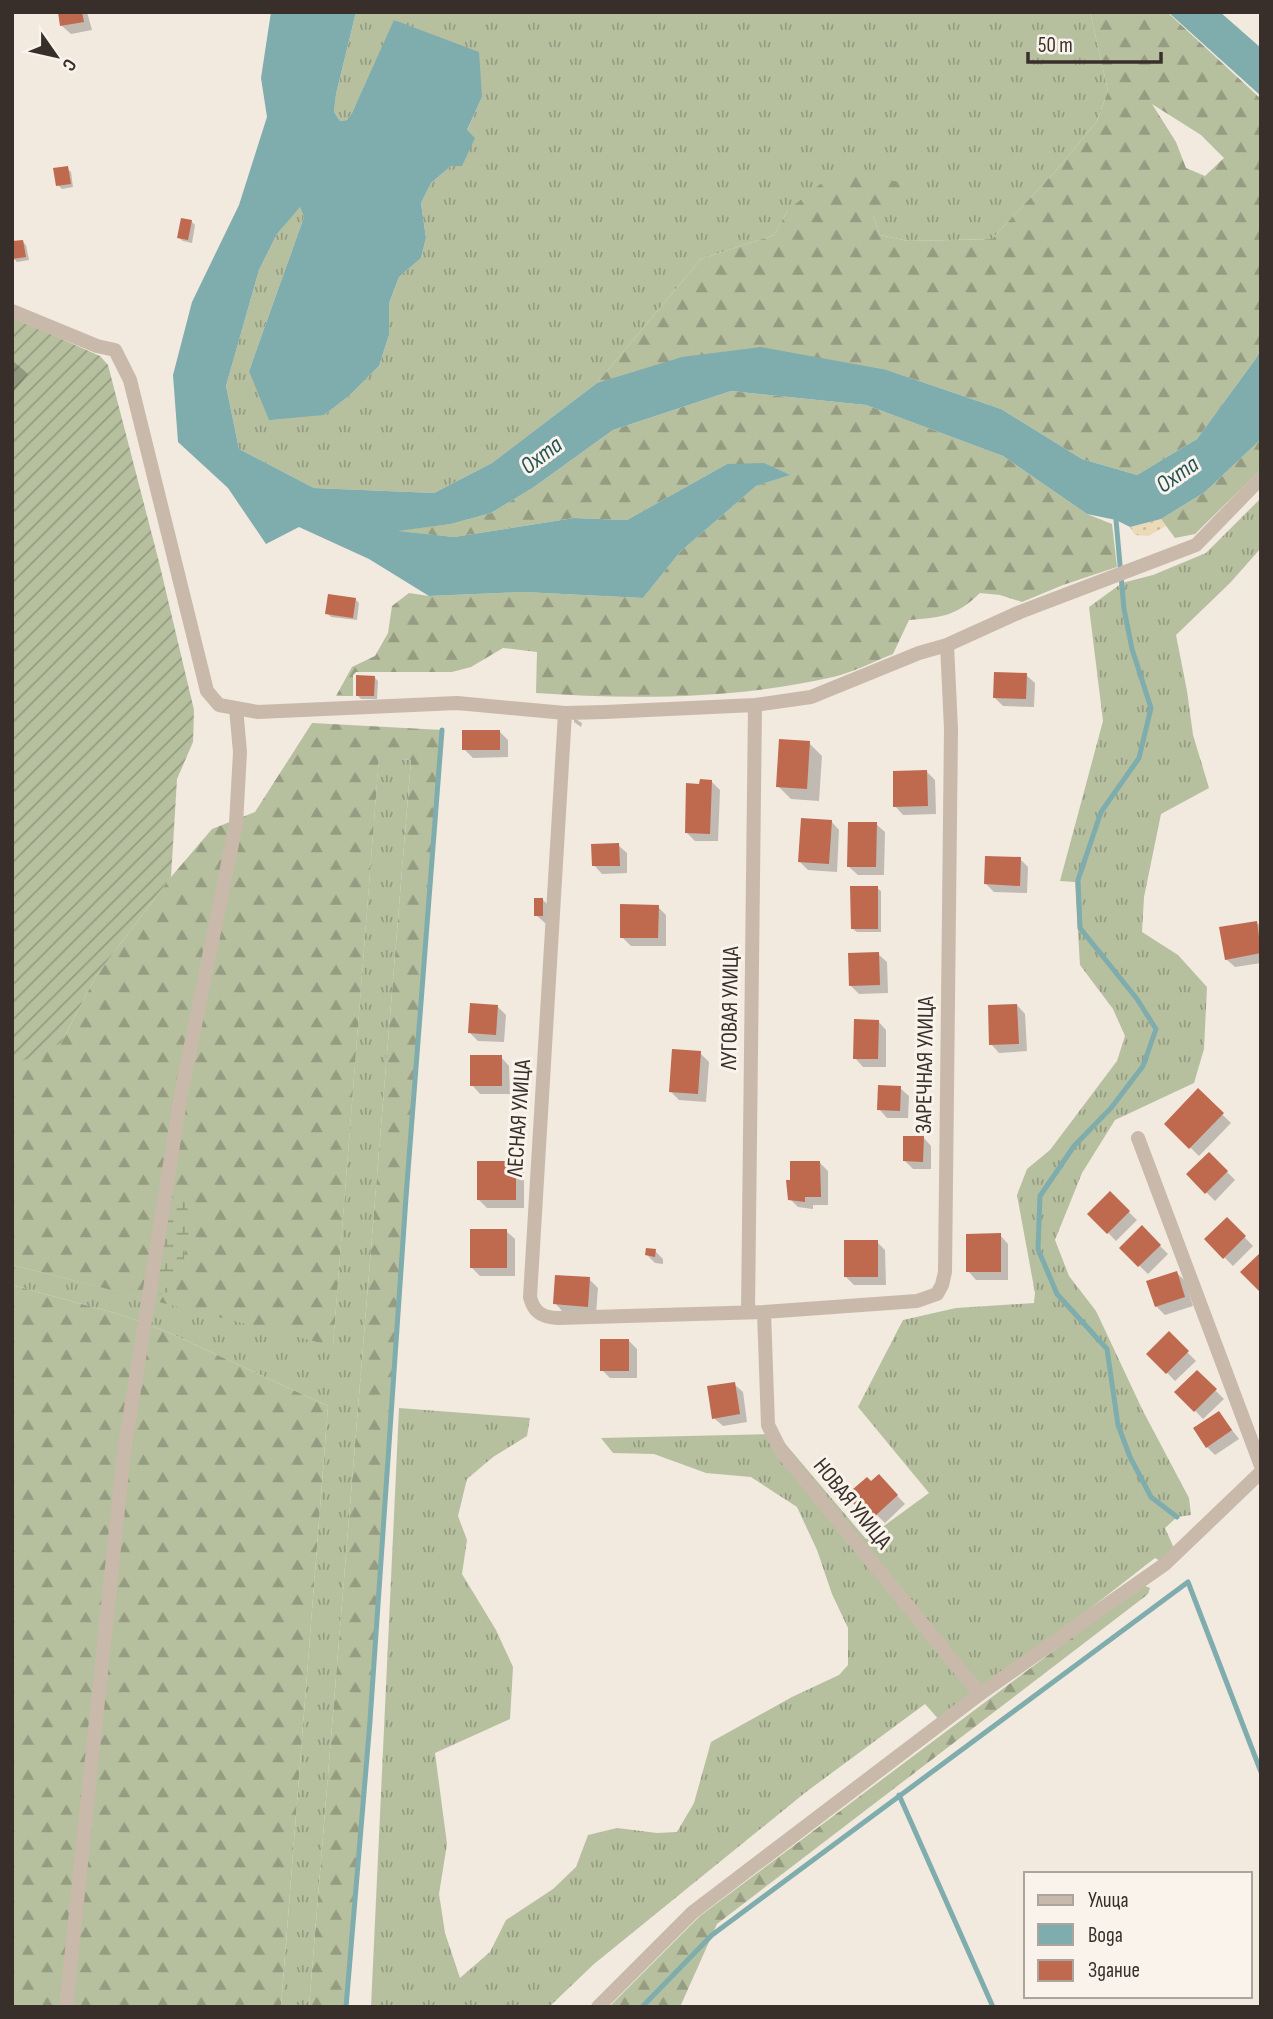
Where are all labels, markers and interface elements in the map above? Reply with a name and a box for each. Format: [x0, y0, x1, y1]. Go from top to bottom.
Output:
north arrow [21, 21, 91, 91]
scale bar [1028, 21, 1161, 65]
text: 50 m [1038, 33, 1073, 58]
text: С [56, 54, 81, 75]
water label: Охта [515, 430, 568, 481]
water label: Охта [1150, 449, 1204, 499]
street label: ЛУГОВАЯ УЛИЦА [715, 946, 745, 1071]
street label: ЗАРЕЧНАЯ УЛИЦА [910, 996, 940, 1134]
street label: ЛЕСНАЯ УЛИЦА [501, 1058, 537, 1179]
street label: НОВАЯ УЛИЦА [807, 1452, 897, 1555]
legend [1024, 1872, 1252, 1998]
text: Улица [1088, 1888, 1129, 1913]
text: Вода [1088, 1923, 1123, 1948]
text: Здание [1088, 1958, 1140, 1983]

